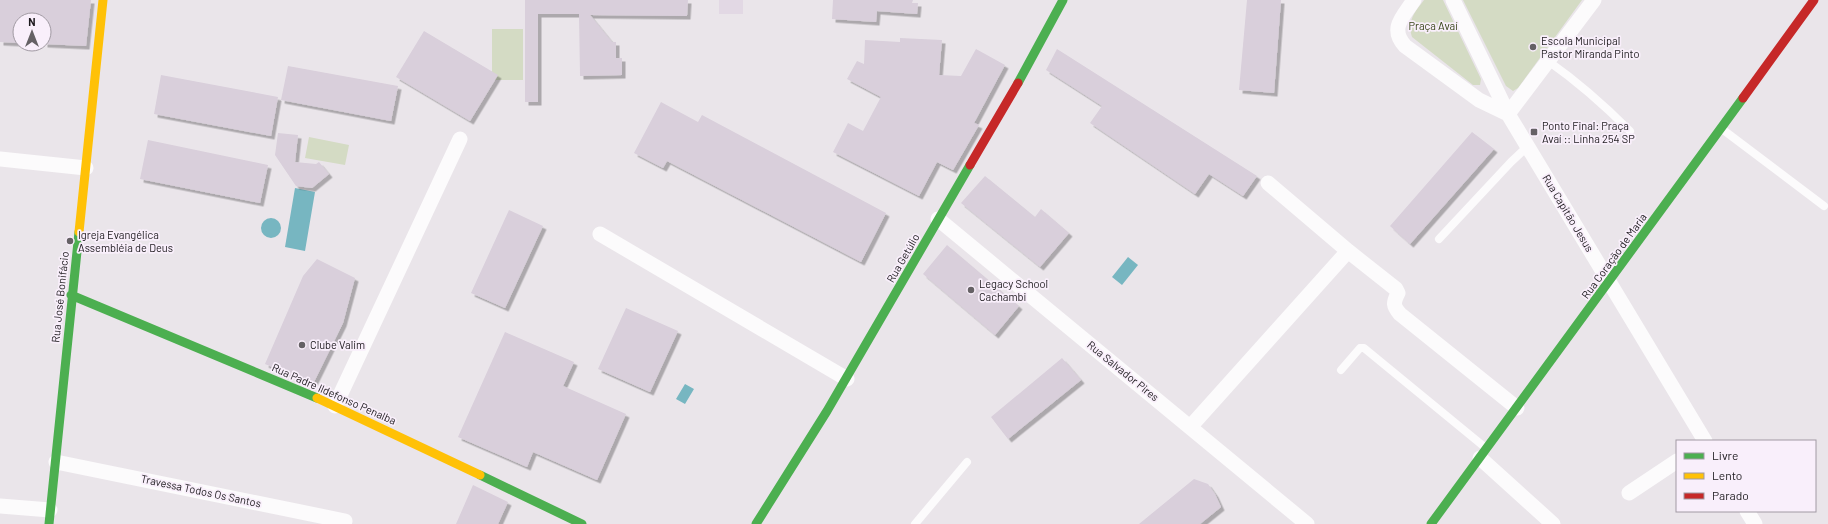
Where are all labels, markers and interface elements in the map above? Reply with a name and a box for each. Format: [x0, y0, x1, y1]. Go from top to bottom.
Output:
north arrow [12, 12, 52, 52]
text: N [28, 15, 36, 28]
park label: Praça Avaí [1408, 19, 1458, 32]
place label: Escola Municipal Pastor Miranda Pinto [1541, 34, 1639, 60]
marker: Escola Municipal Pastor Miranda Pinto [1528, 42, 1538, 52]
place label: Ponto Final: Praça Avaí :: Linha 254 SP [1542, 119, 1635, 145]
marker: Ponto Final: Praça Avaí :: Linha 254 SP [1529, 127, 1539, 137]
street label: Rua Capitão Jesus [1540, 172, 1597, 254]
street label: Rua Coração de Maria [1578, 211, 1649, 301]
place label: Igreja Evangélica Assembléia de Deus [78, 228, 173, 254]
street label: Rua Getúlio [883, 231, 922, 284]
marker: Igreja Evangélica Assembléia de Deus [65, 236, 75, 246]
street label: Rua José Bonifácio [48, 251, 71, 343]
place label: Legacy School Cachambi [979, 277, 1048, 303]
marker: Legacy School Cachambi [966, 285, 976, 295]
place label: Clube Valim [310, 338, 365, 351]
street label: Rua Salvador Pires [1085, 338, 1162, 403]
marker: Clube Valim [297, 340, 307, 350]
street label: Rua Padre Ildefonso Penalba [270, 360, 398, 427]
legend [1676, 440, 1816, 512]
text: Livre [1712, 448, 1738, 462]
text: Lento [1712, 468, 1742, 482]
street label: Travessa Todos Os Santos [140, 471, 262, 510]
text: Parado [1712, 488, 1749, 502]

